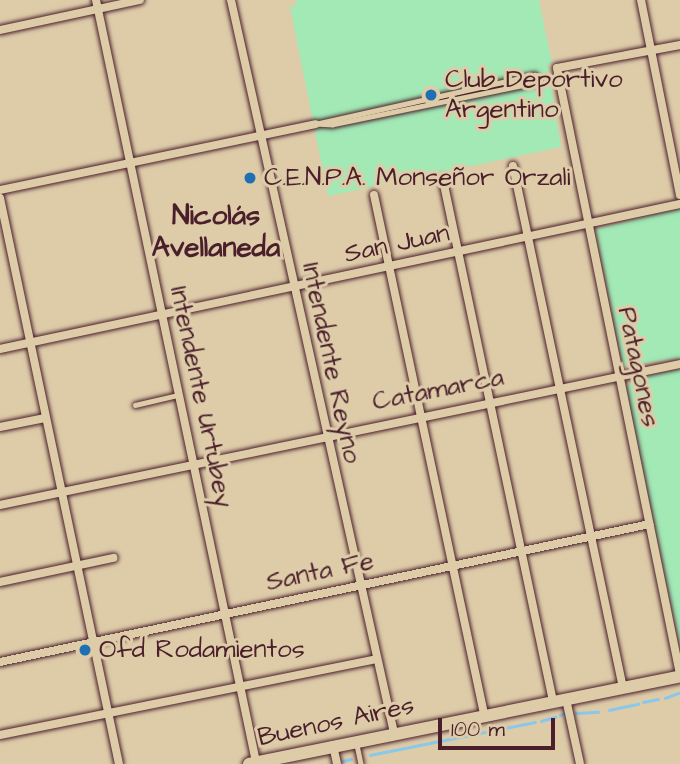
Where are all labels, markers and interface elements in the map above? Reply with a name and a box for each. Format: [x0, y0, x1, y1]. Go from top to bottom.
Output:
place label: Club Deportivo Argentino [445, 64, 623, 126]
marker: Club Deportivo Argentino [423, 87, 439, 103]
place label: C.E.N.P.A. Monseñor Orzali [264, 162, 571, 194]
marker: C.E.N.P.A. Monseñor Orzali [242, 170, 258, 186]
district label: Nicolás Avellaneda [152, 199, 280, 265]
street label: San Juan [342, 218, 452, 270]
street label: Intendente Reyno [294, 260, 368, 466]
street label: Intendente Urtubey [162, 283, 240, 511]
street label: Patagones [610, 304, 666, 430]
street label: Catamarca [370, 362, 506, 418]
street label: Santa Fe [263, 545, 377, 599]
place label: Ofd Rodamientos [99, 634, 305, 666]
marker: Ofd Rodamientos [77, 642, 93, 658]
street label: Buenos Aires [255, 690, 417, 754]
scale bar [442, 704, 559, 748]
text: 100 m [451, 715, 505, 744]

